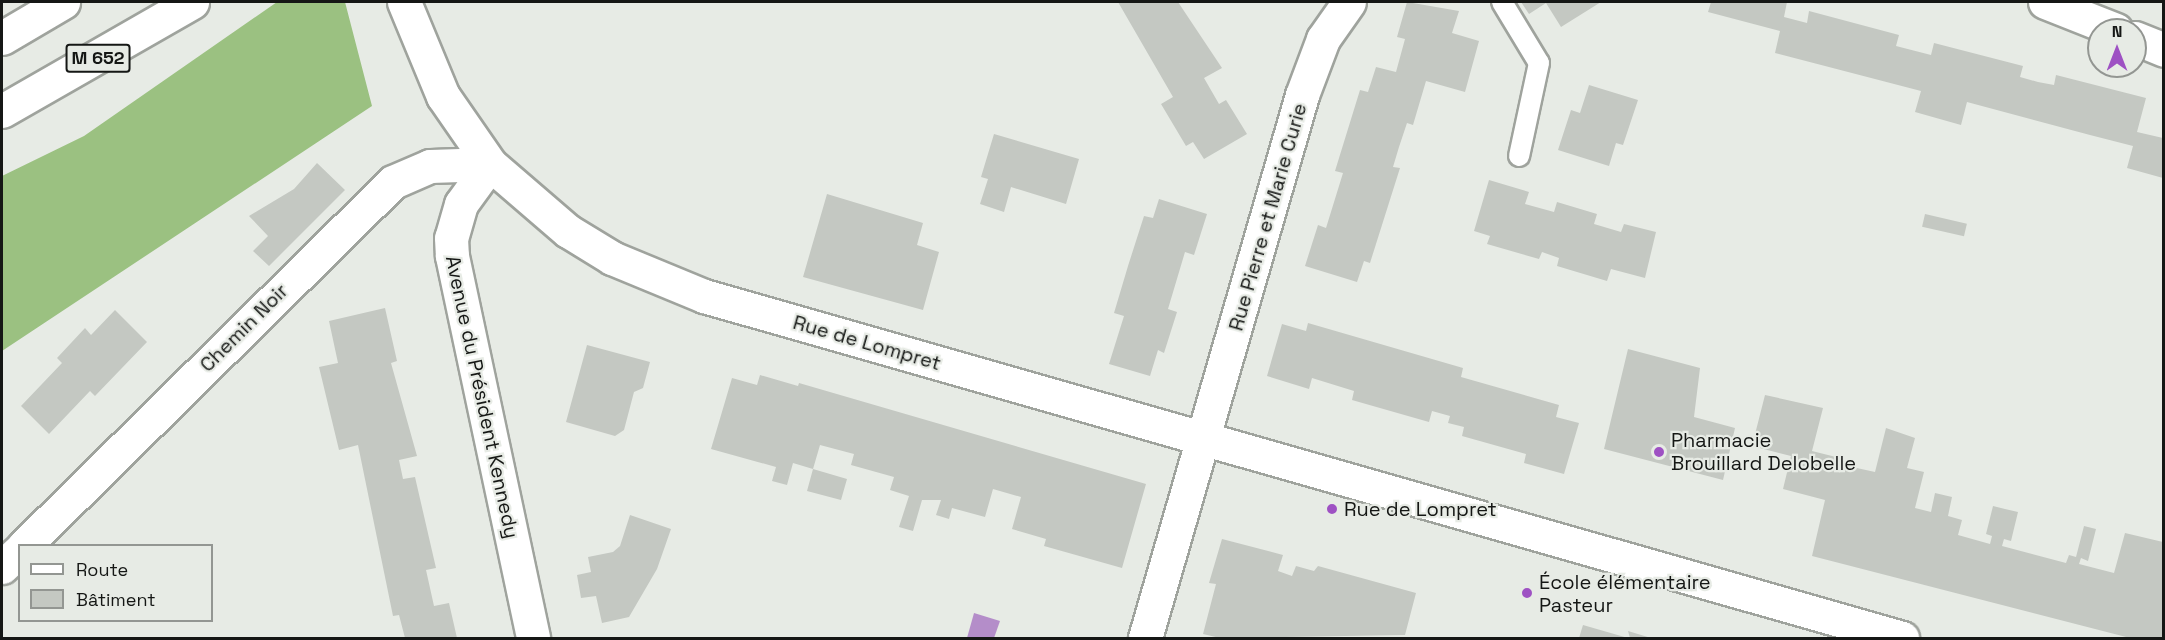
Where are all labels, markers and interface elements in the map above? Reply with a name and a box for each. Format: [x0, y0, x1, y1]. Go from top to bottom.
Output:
north arrow [2087, 18, 2147, 78]
text: N [2112, 21, 2122, 42]
road number: M 652 [65, 43, 131, 73]
street label: Rue Pierre et Marie Curie [1224, 100, 1312, 334]
street label: Avenue du Président Kennedy [440, 253, 524, 541]
street label: Chemin Noir [195, 279, 293, 377]
street label: Rue de Lompret [790, 310, 944, 376]
place label: Pharmacie Brouillard Delobelle [1671, 428, 1856, 475]
marker: Pharmacie Brouillard Delobelle [1652, 445, 1666, 459]
place label: Rue de Lompret [1344, 497, 1497, 521]
marker: Rue de Lompret [1325, 502, 1339, 516]
legend [18, 544, 213, 622]
text: Route [76, 558, 128, 581]
place label: École élémentaire Pasteur [1539, 570, 1711, 617]
marker: École élémentaire Pasteur [1520, 586, 1534, 600]
text: Bâtiment [76, 588, 156, 611]

